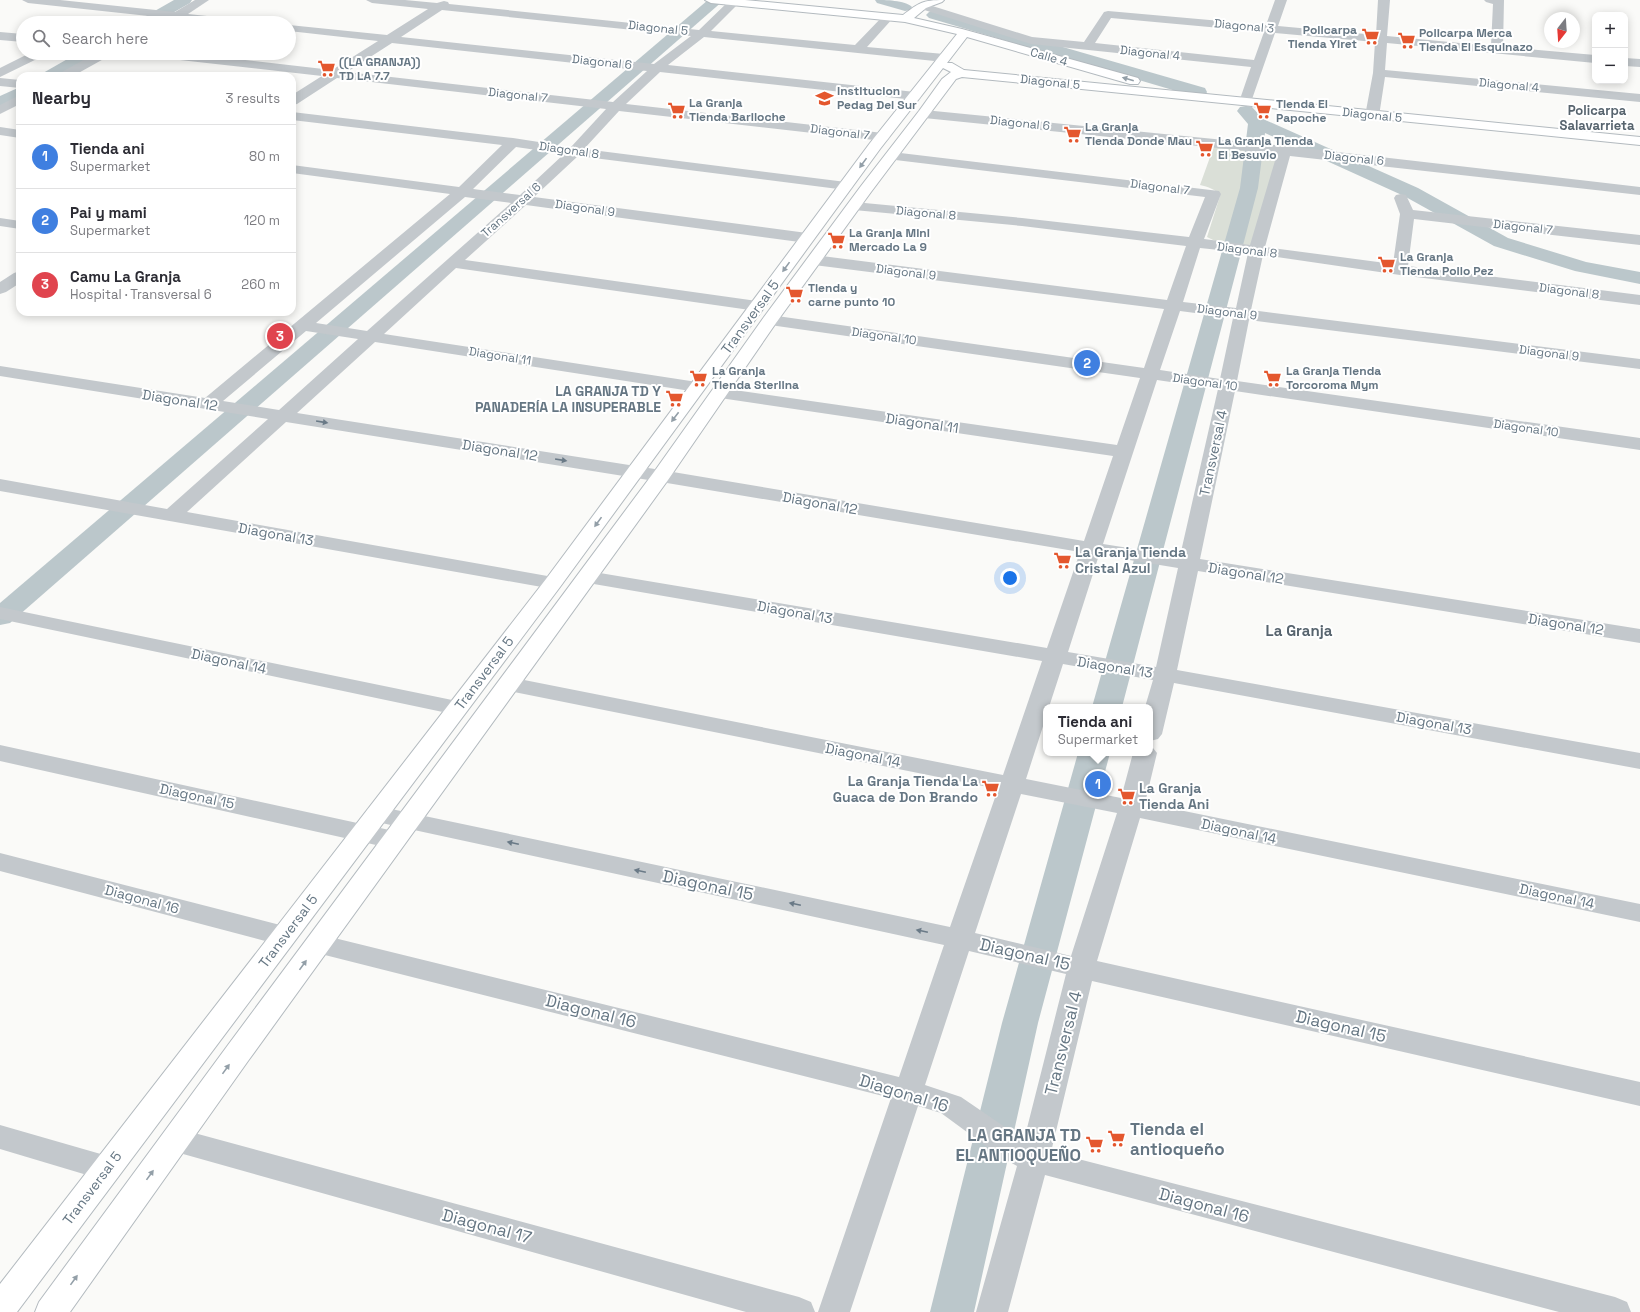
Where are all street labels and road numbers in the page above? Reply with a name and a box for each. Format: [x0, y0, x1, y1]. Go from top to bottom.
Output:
street label: Diagonal 3 [1213, 15, 1275, 37]
street label: Diagonal 5 [627, 17, 689, 39]
street label: Diagonal 4 [1119, 42, 1181, 64]
street label: Calle 4 [1028, 44, 1070, 70]
street label: Diagonal 6 [571, 51, 633, 73]
street label: Diagonal 5 [1019, 71, 1081, 93]
street label: Diagonal 4 [1478, 74, 1540, 96]
street label: Diagonal 7 [487, 84, 549, 106]
street label: Diagonal 5 [1341, 104, 1403, 126]
street label: Diagonal 6 [989, 112, 1051, 134]
street label: Diagonal 7 [809, 120, 871, 144]
street label: Diagonal 8 [538, 138, 600, 162]
street label: Diagonal 6 [1323, 147, 1385, 169]
street label: Diagonal 7 [1129, 175, 1191, 199]
street label: Transversal 6 [478, 179, 544, 241]
street label: Diagonal 9 [554, 196, 616, 220]
street label: Diagonal 8 [895, 202, 957, 224]
street label: Diagonal 7 [1492, 216, 1554, 238]
street label: Diagonal 8 [1216, 238, 1278, 262]
street label: Diagonal 9 [875, 260, 937, 284]
street label: Transversal 5 [717, 276, 783, 358]
street label: Diagonal 8 [1538, 279, 1600, 303]
street label: Diagonal 9 [1196, 300, 1258, 324]
street label: Diagonal 10 [850, 324, 918, 348]
street label: Diagonal 9 [1518, 341, 1580, 365]
street label: Diagonal 11 [468, 343, 532, 369]
street label: Diagonal 10 [1171, 370, 1239, 394]
street label: Diagonal 12 [141, 385, 219, 415]
street label: Transversal 4 [1195, 408, 1231, 498]
street label: Diagonal 11 [884, 409, 960, 437]
street label: Diagonal 10 [1492, 416, 1560, 440]
street label: Diagonal 12 [461, 435, 539, 465]
street label: Diagonal 12 [781, 488, 859, 518]
street label: Diagonal 13 [237, 519, 315, 549]
street label: Diagonal 12 [1207, 558, 1285, 588]
street label: Diagonal 13 [756, 597, 834, 627]
street label: Diagonal 12 [1527, 609, 1605, 639]
street label: Transversal 5 [451, 633, 517, 713]
street label: Diagonal 14 [190, 644, 269, 678]
street label: Diagonal 13 [1076, 652, 1154, 682]
street label: Diagonal 13 [1395, 708, 1473, 738]
street label: Diagonal 14 [824, 739, 902, 771]
street label: Diagonal 15 [158, 779, 236, 813]
street label: Diagonal 14 [1200, 814, 1279, 848]
street label: Diagonal 15 [661, 865, 755, 905]
street label: Diagonal 14 [1518, 879, 1597, 913]
street label: Diagonal 16 [103, 880, 181, 918]
street label: Transversal 5 [255, 891, 321, 971]
street label: Diagonal 15 [977, 933, 1073, 975]
street label: Transversal 4 [1039, 988, 1087, 1097]
street label: Diagonal 16 [543, 989, 639, 1033]
street label: Diagonal 15 [1293, 1005, 1389, 1047]
street label: Diagonal 16 [856, 1069, 952, 1117]
street label: Transversal 5 [59, 1148, 125, 1228]
street label: Diagonal 16 [1156, 1182, 1252, 1228]
street label: Diagonal 17 [440, 1203, 535, 1249]

